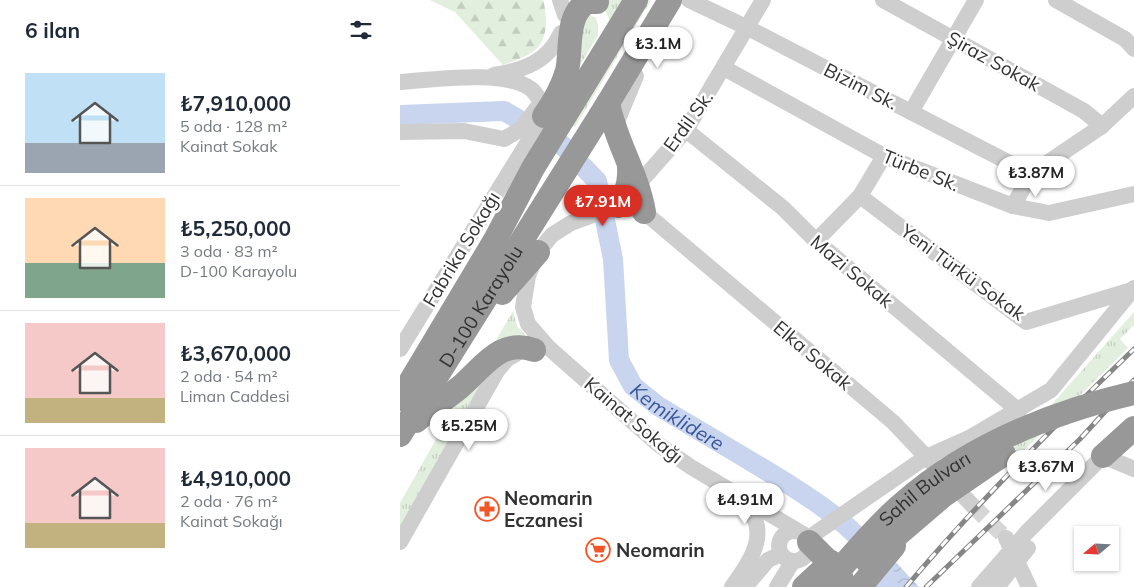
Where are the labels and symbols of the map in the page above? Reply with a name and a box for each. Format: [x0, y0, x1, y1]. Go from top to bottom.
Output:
street label: Şiraz Sokak [943, 26, 1045, 97]
pin: ₺3.1M [623, 27, 693, 69]
street label: Bizim Sk. [820, 57, 902, 115]
street label: Erdil Sk. [658, 86, 718, 156]
street label: Türbe Sk. [879, 144, 963, 196]
pin: ₺3.87M [995, 156, 1077, 198]
pin: ₺7.91M [562, 184, 644, 227]
street label: Fabrika Sokağı [417, 187, 505, 311]
street label: Yeni Türkü Sokak [895, 218, 1030, 325]
street label: Mazi Sokak [806, 229, 898, 313]
street label: D-100 Karayolu [434, 241, 528, 372]
street label: Elka Sokak [769, 315, 857, 395]
street label: Kainat Sokağı [580, 372, 688, 468]
water label: Kemiklidere [626, 377, 729, 455]
pin: ₺5.25M [428, 408, 510, 451]
street label: Sahil Bulvarı [873, 446, 975, 531]
pin: ₺3.67M [1005, 450, 1087, 492]
pin: ₺4.91M [704, 482, 786, 525]
place label: Neomarin Eczanesi [504, 486, 593, 532]
pharmacy icon: Neomarin Eczanesi [474, 496, 500, 522]
north arrow [1074, 526, 1119, 571]
supermarket icon: Neomarin [585, 537, 611, 563]
place label: Neomarin [616, 538, 705, 562]

